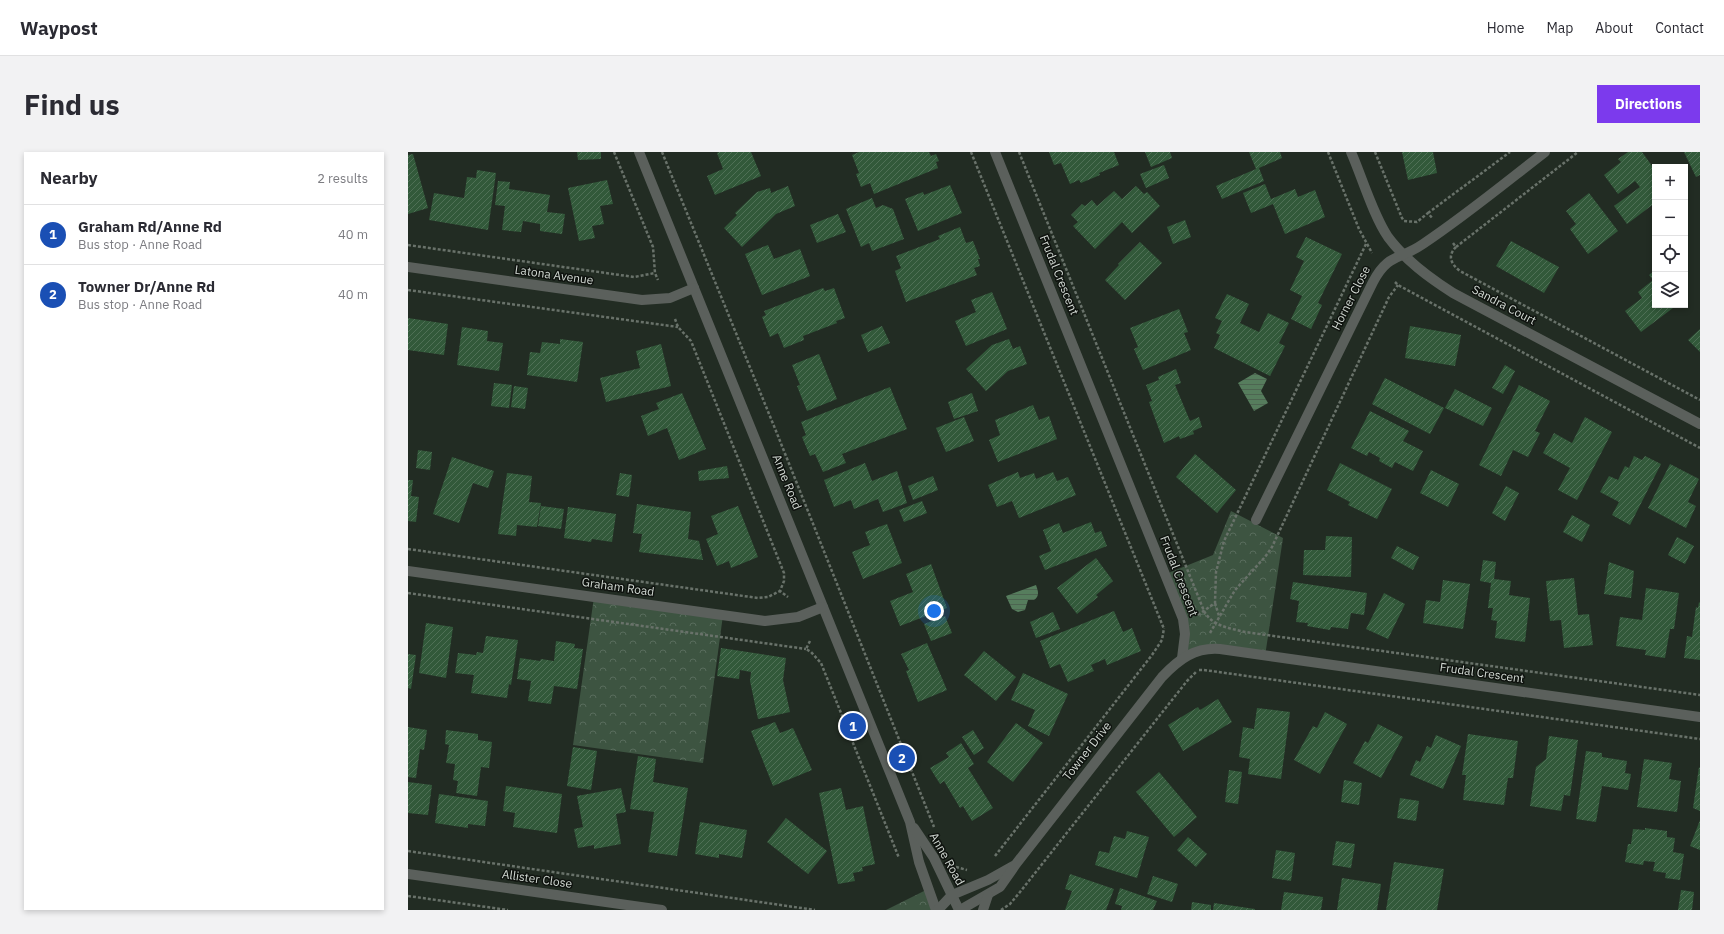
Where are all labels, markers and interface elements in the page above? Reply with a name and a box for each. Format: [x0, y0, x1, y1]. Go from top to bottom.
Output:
text: Waypost [20, 16, 98, 40]
text: Home [1487, 19, 1524, 37]
text: Map [1546, 19, 1573, 37]
text: About [1595, 19, 1633, 37]
text: Contact [1655, 19, 1704, 37]
button: Directions [1597, 85, 1700, 123]
text: Find us [24, 86, 120, 123]
map controls [1652, 164, 1688, 308]
button: + [1652, 164, 1688, 200]
text: Nearby [40, 167, 98, 189]
text: 2 results [317, 170, 368, 187]
button: − [1652, 200, 1688, 236]
text: Graham Rd/Anne Rd [78, 217, 222, 236]
text: 1 [49, 226, 57, 243]
text: 40 m [338, 226, 368, 243]
street label: Frudal Crescent [1037, 233, 1082, 317]
text: Bus stop · Anne Road [78, 236, 202, 253]
button: locate [1652, 236, 1688, 272]
street label: Latona Avenue [514, 262, 595, 288]
street label: Horner Close [1328, 263, 1373, 332]
button: layers [1652, 272, 1688, 308]
text: Towner Dr/Anne Rd [78, 277, 215, 296]
street label: Sandra Court [1470, 281, 1539, 328]
text: 2 [49, 286, 57, 303]
text: 40 m [338, 286, 368, 303]
text: Bus stop · Anne Road [78, 296, 202, 313]
street label: Anne Road [770, 452, 805, 512]
street label: Frudal Crescent [1157, 533, 1202, 618]
street label: Graham Road [581, 574, 655, 599]
your location [924, 601, 944, 621]
street label: Frudal Crescent [1439, 659, 1525, 686]
pin: 1 [840, 711, 866, 741]
street label: Towner Drive [1059, 718, 1114, 783]
pin: 2 [889, 743, 915, 773]
street label: Anne Road [927, 830, 968, 888]
street label: Allister Close [501, 866, 574, 891]

